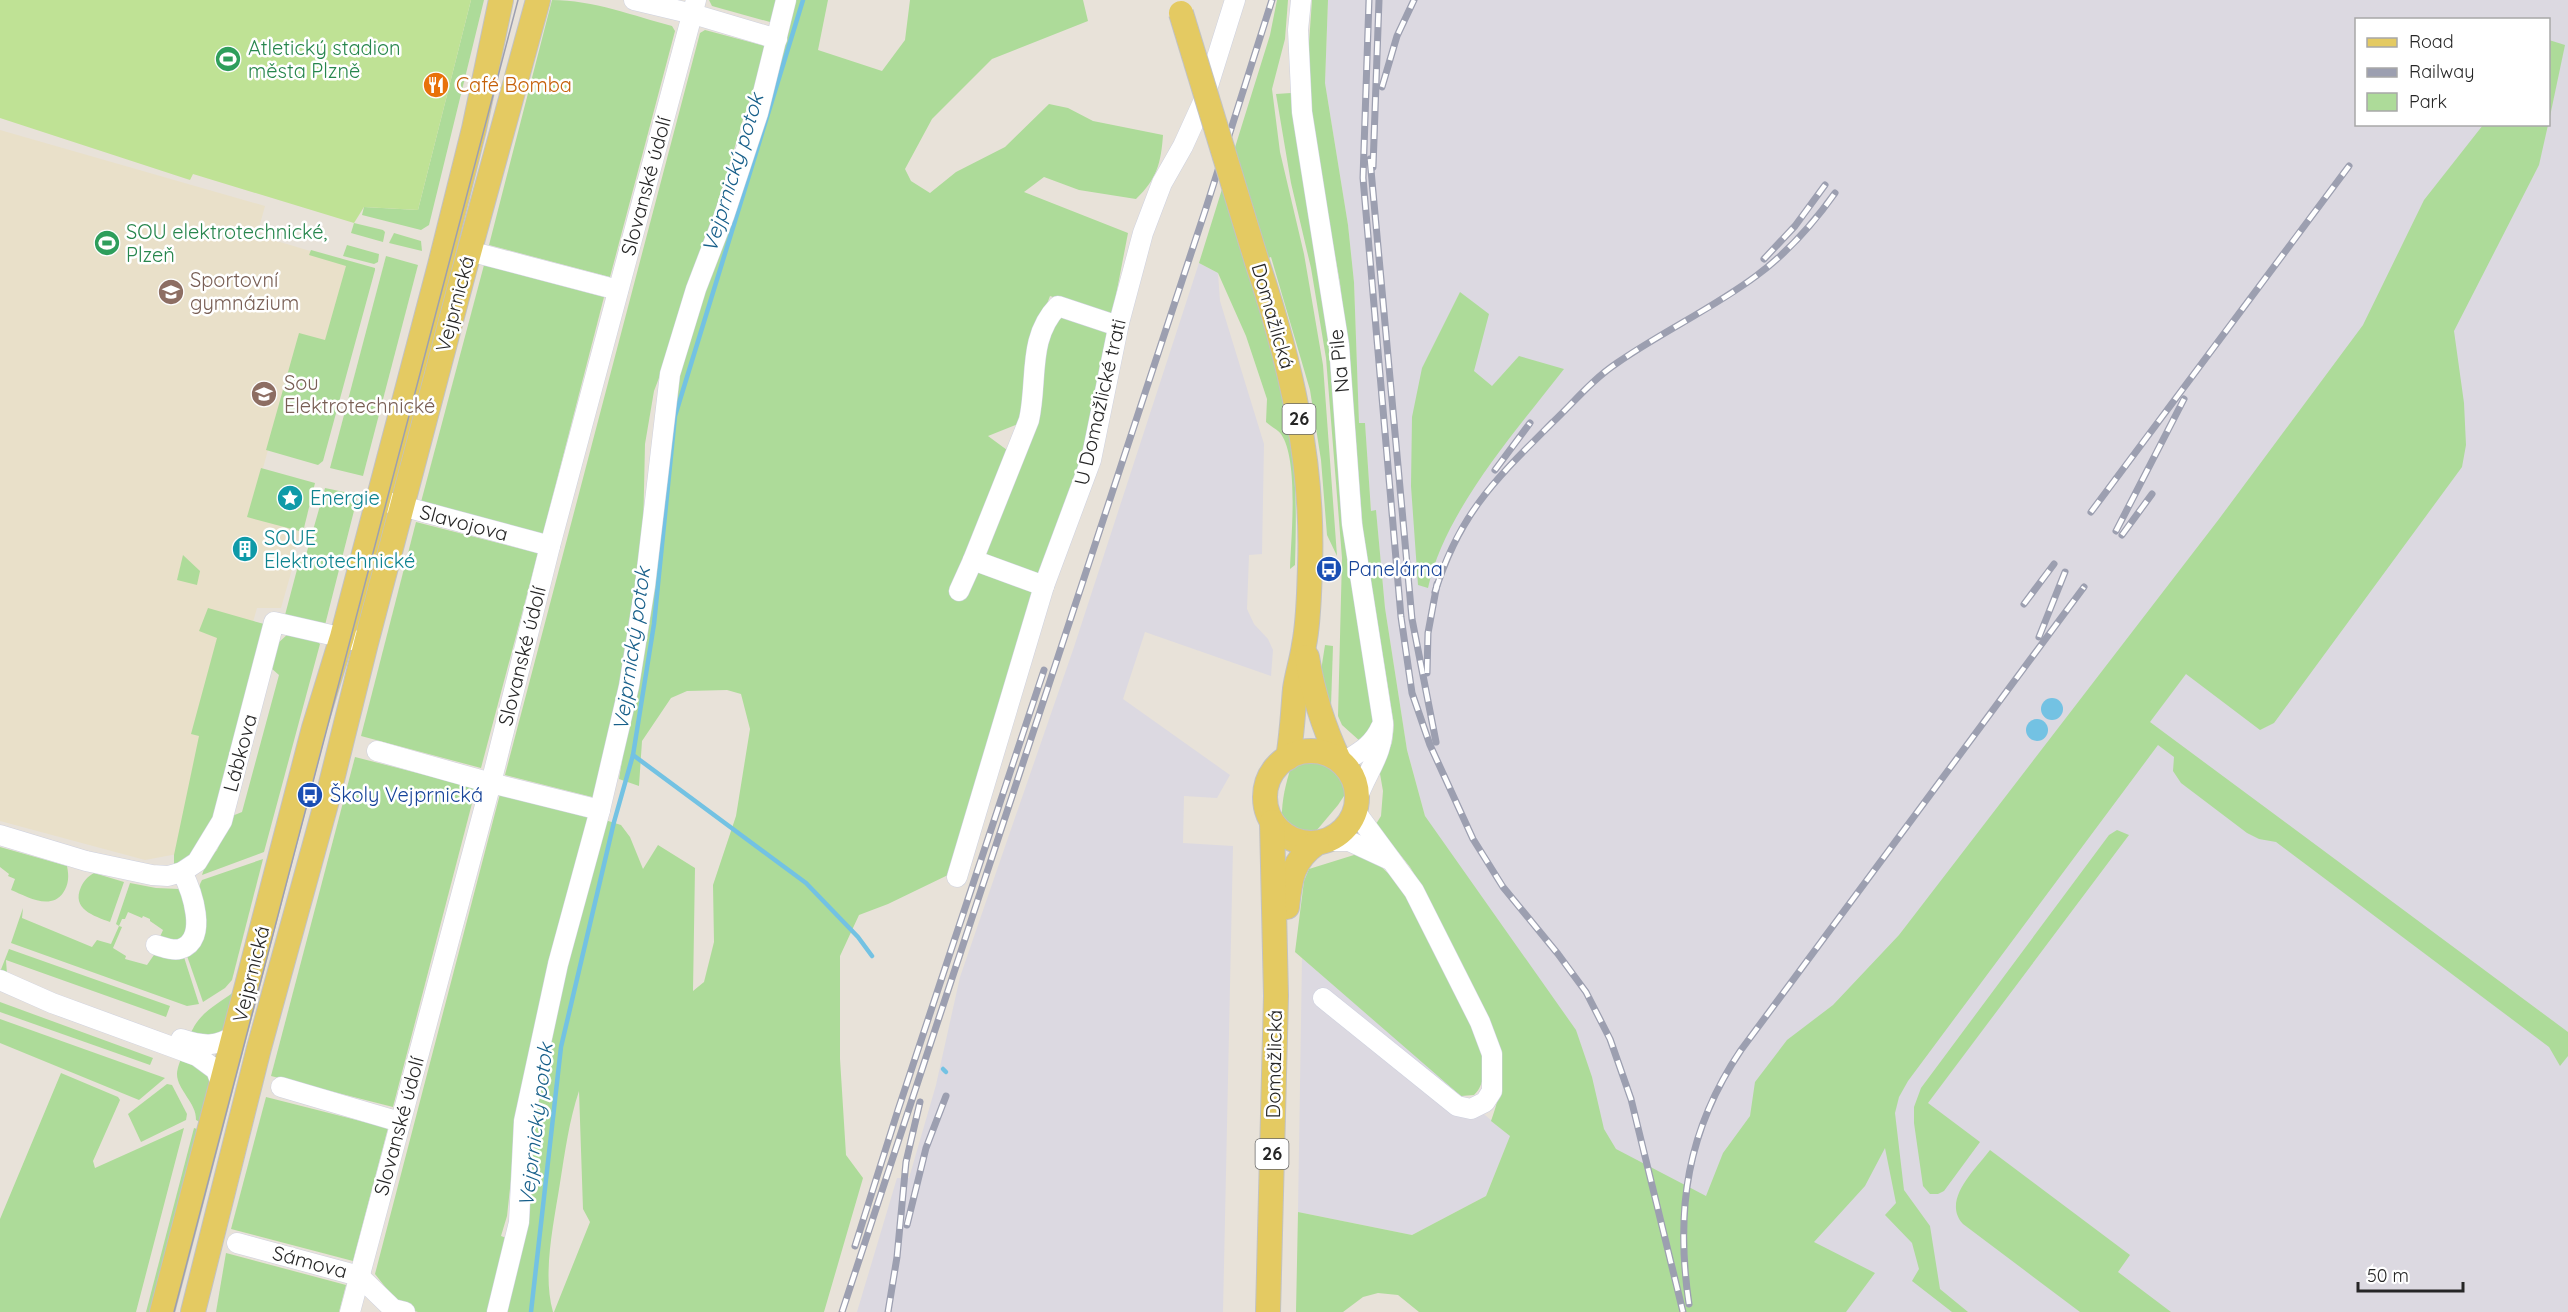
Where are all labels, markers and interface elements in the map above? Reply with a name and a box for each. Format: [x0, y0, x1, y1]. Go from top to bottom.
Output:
legend [2355, 18, 2550, 126]
text: Road [2409, 30, 2454, 53]
place label: Atletický stadion města Plzně [248, 35, 401, 83]
sports icon: Atletický stadion města Plzně [213, 44, 243, 74]
text: Railway [2409, 60, 2475, 83]
restaurant icon: Café Bomba [421, 70, 451, 100]
place label: Café Bomba [456, 72, 572, 97]
water label: Vejprnický potok [696, 89, 769, 255]
text: Park [2409, 90, 2447, 113]
street label: Slovanské údolí [615, 113, 676, 258]
place label: SOU elektrotechnické, Plzeň [126, 219, 328, 267]
sports icon: SOU elektrotechnické, Plzeň [92, 228, 122, 258]
street label: Vejprnická [430, 253, 479, 355]
street label: Domažlická [1247, 260, 1300, 371]
place label: Sportovní gymnázium [190, 267, 299, 315]
school or university icon: Sportovní gymnázium [156, 277, 186, 307]
street label: U Domažlické trati [1068, 316, 1131, 488]
street label: Na Pile [1323, 328, 1354, 394]
place label: Sou Elektrotechnické [284, 370, 435, 418]
school or university icon: Sou Elektrotechnické [249, 379, 279, 409]
road number: 26 [1282, 404, 1316, 434]
place icon: Energie [275, 483, 305, 513]
place label: Energie [310, 485, 380, 510]
street label: Slavojova [417, 499, 511, 546]
place label: SOUE Elektrotechnické [264, 525, 415, 573]
building icon: SOUE Elektrotechnické [230, 534, 260, 564]
bus stop icon: Panelárna [1314, 554, 1344, 584]
place label: Panelárna [1348, 556, 1443, 581]
water label: Vejprnický potok [607, 564, 656, 732]
street label: Slovanské údolí [492, 583, 551, 728]
street label: Lábkova [217, 711, 262, 795]
bus stop icon: Školy Vejprnická [295, 780, 325, 810]
place label: Školy Vejprnická [330, 782, 483, 807]
street label: Vejprnická [226, 923, 275, 1025]
street label: Domažlická [1260, 1010, 1287, 1118]
water label: Vejprnický potok [512, 1040, 558, 1208]
street label: Slovanské údolí [368, 1053, 429, 1198]
road number: 26 [1256, 1139, 1288, 1169]
street label: Sámova [270, 1240, 350, 1283]
scale bar [2358, 1255, 2463, 1293]
text: 50 m [2367, 1264, 2409, 1287]

